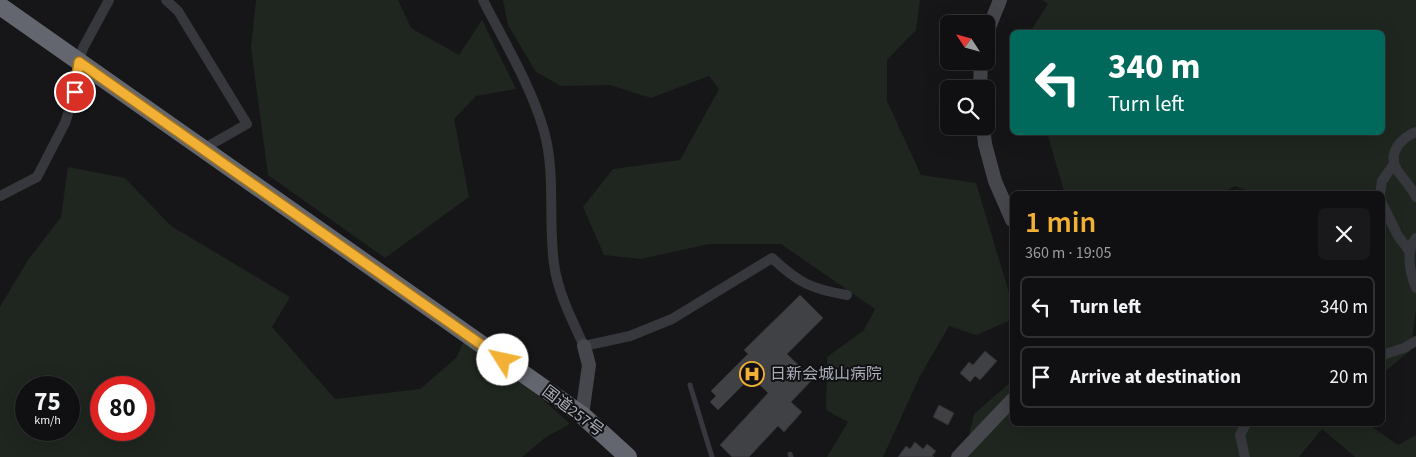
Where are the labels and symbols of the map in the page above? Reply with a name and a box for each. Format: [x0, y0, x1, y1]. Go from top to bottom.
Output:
north arrow [940, 15, 995, 70]
pin [54, 71, 96, 113]
position arrow [476, 333, 528, 385]
hospital icon: 日新会城山病院 [739, 361, 765, 387]
place label: 日新会城山病院 [770, 363, 882, 385]
speed limit sign: 80 [90, 376, 155, 441]
street label: 国道257号 [538, 381, 608, 441]

